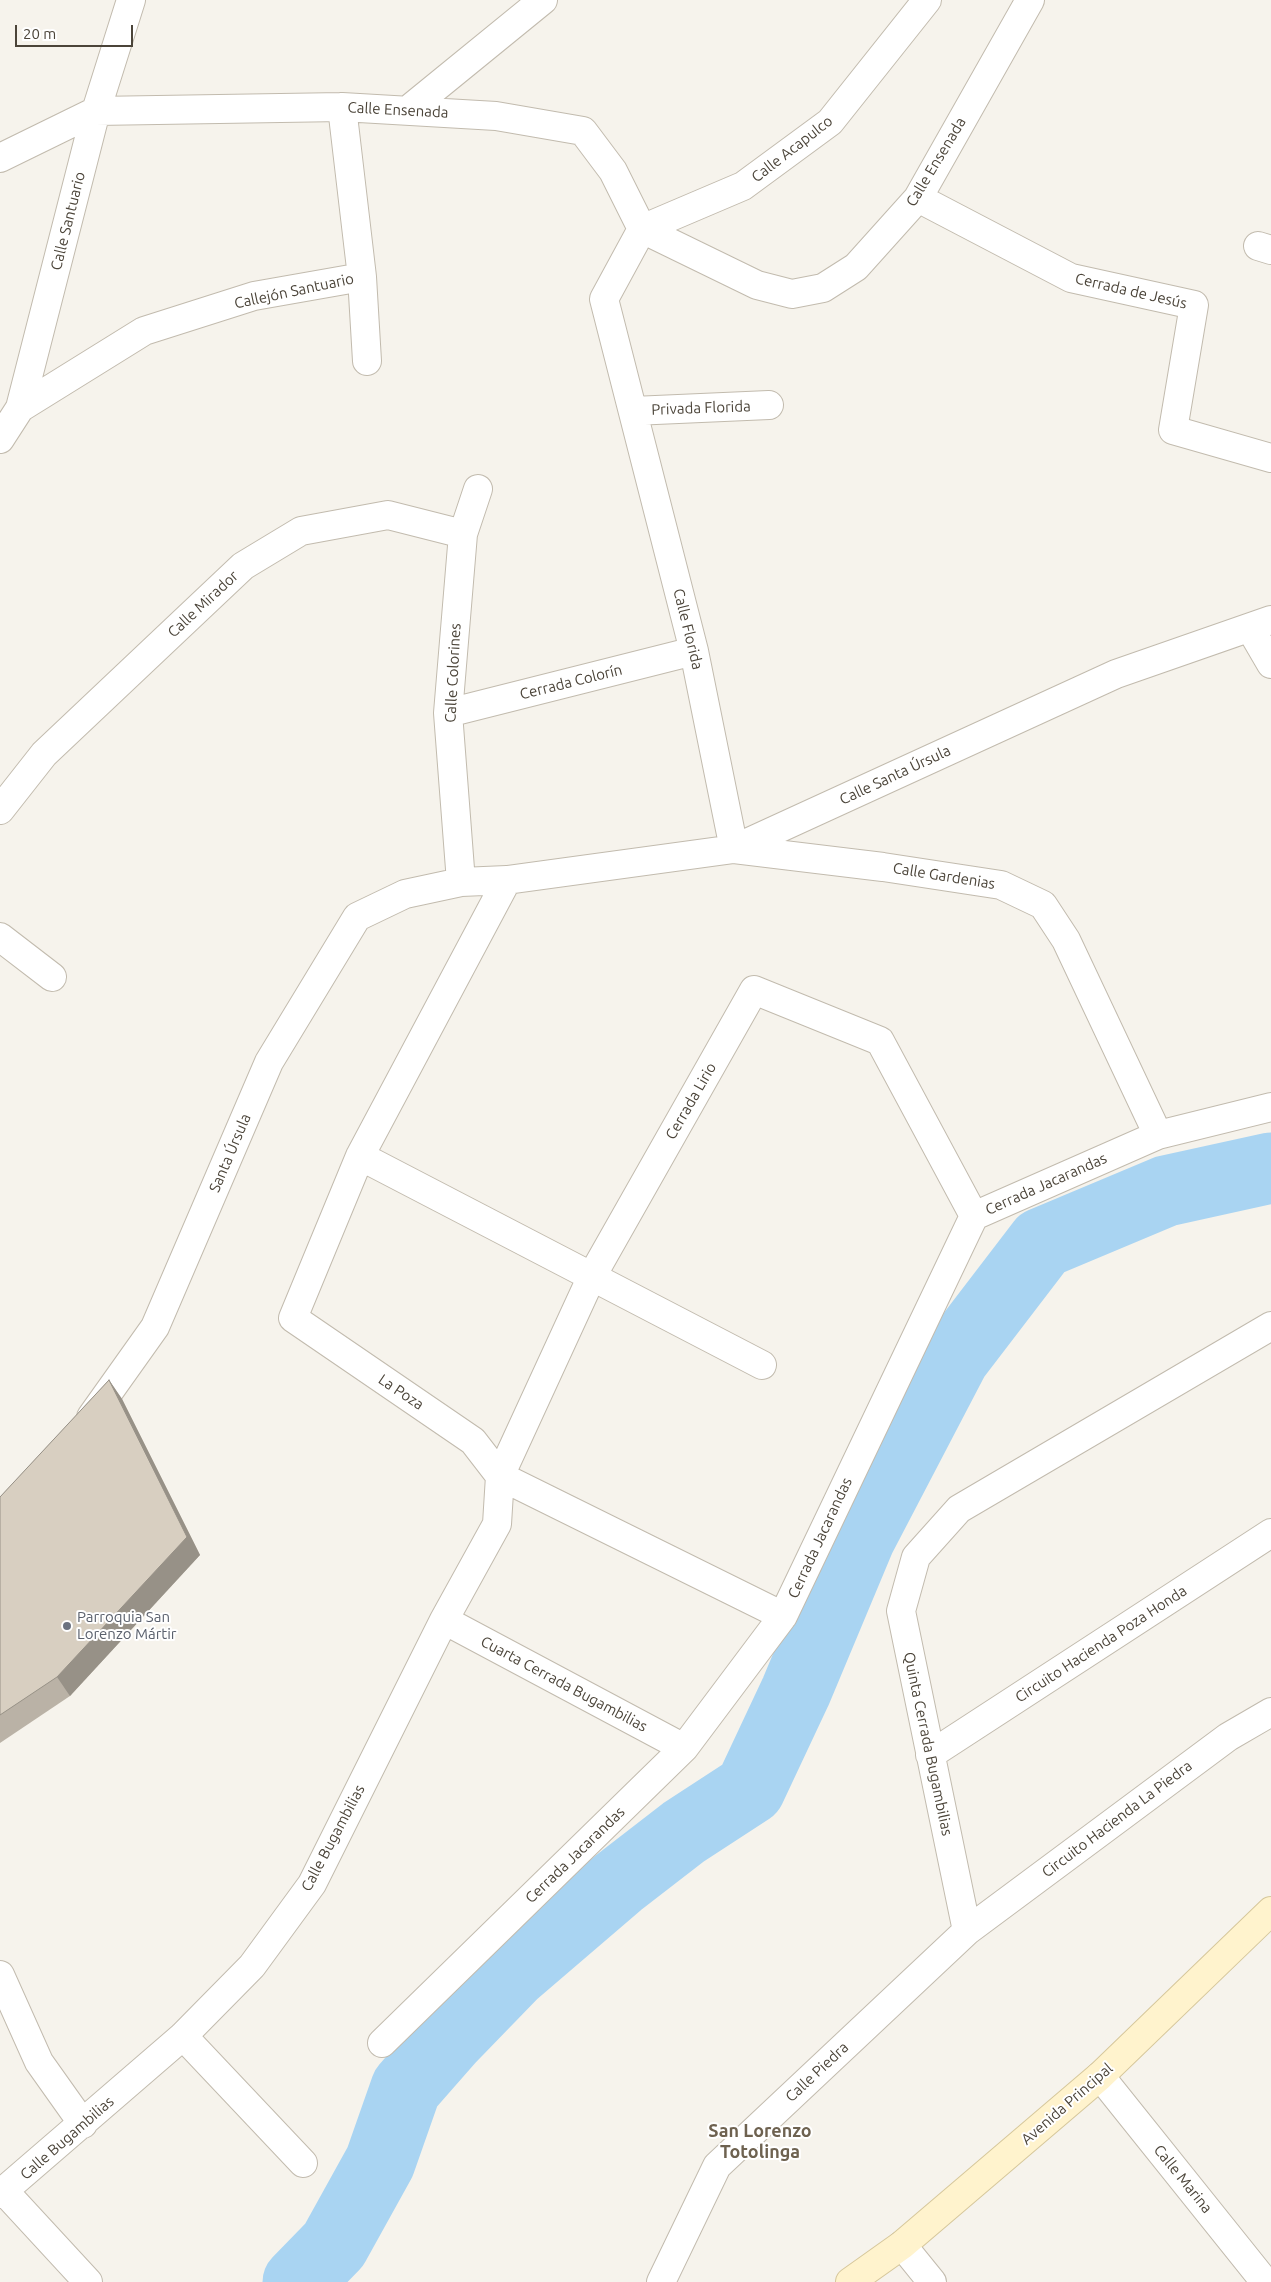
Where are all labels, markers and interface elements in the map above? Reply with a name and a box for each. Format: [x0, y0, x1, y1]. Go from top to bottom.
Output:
scale bar [18, 15, 135, 47]
text: 20 m [23, 25, 56, 42]
street label: Calle Ensenada [347, 98, 449, 122]
street label: Calle Acapulco [748, 112, 836, 186]
street label: Calle Ensenada [902, 114, 970, 210]
street label: Calle Santuario [47, 170, 89, 272]
street label: Cerrada de Jesús [1073, 269, 1189, 313]
street label: Callejón Santuario [233, 270, 355, 312]
street label: Privada Florida [651, 397, 751, 419]
street label: Calle Mirador [164, 567, 242, 641]
street label: Calle Florida [669, 587, 707, 671]
street label: Calle Colorines [441, 623, 465, 723]
street label: Cerrada Colorín [518, 661, 624, 703]
street label: Calle Santa Úrsula [837, 741, 953, 809]
street label: Calle Gardenias [892, 859, 996, 893]
street label: Cerrada Lirio [662, 1059, 720, 1143]
street label: Santa Úrsula [205, 1111, 255, 1195]
street label: Cerrada Jacarandas [982, 1149, 1110, 1219]
street label: La Poza [375, 1370, 427, 1414]
street label: Cerrada Jacarandas [784, 1475, 856, 1601]
street label: Circuito Hacienda Poza Honda [1012, 1582, 1190, 1706]
place label: Parroquia San Lorenzo Mártir [77, 1608, 177, 1643]
marker: Parroquia San Lorenzo Mártir [61, 1620, 73, 1632]
street label: Cuarta Cerrada Bugambilias [478, 1632, 650, 1736]
street label: Quinta Cerrada Bugambilias [900, 1650, 956, 1838]
street label: Circuito Hacienda La Piedra [1038, 1757, 1196, 1881]
street label: Calle Bugambilias [297, 1782, 369, 1894]
street label: Cerrada Jacarandas [522, 1803, 628, 1907]
street label: Calle Piedra [782, 2038, 852, 2106]
street label: Avenida Principal [1018, 2059, 1116, 2149]
street label: Calle Bugambilias [17, 2092, 117, 2184]
district label: San Lorenzo Totolinga [708, 2120, 812, 2162]
street label: Calle Marina [1150, 2141, 1216, 2217]

